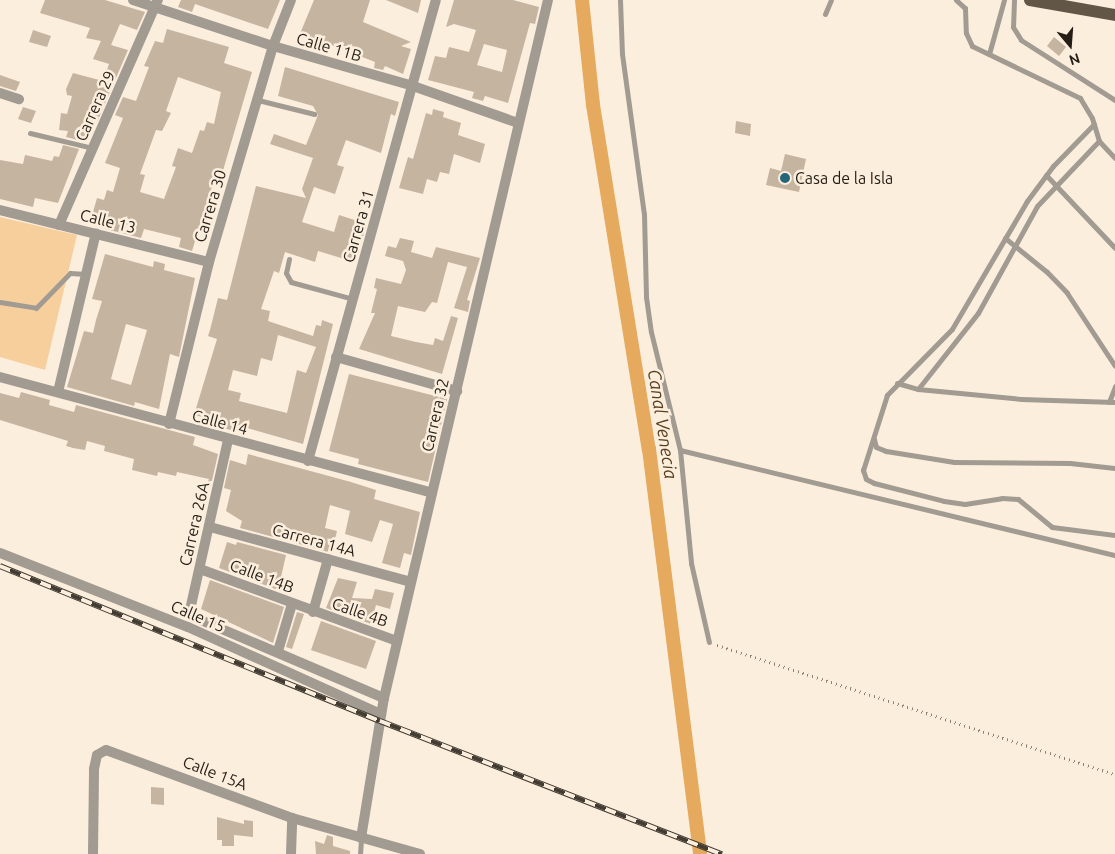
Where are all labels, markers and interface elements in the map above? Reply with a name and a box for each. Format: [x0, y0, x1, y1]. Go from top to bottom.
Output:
north arrow [1045, 20, 1095, 70]
street label: Calle 11B [294, 29, 364, 65]
text: N [1067, 50, 1082, 68]
street label: Carrera 29 [71, 68, 119, 144]
street label: Carrera 30 [190, 167, 230, 245]
place label: Casa de la Isla [795, 168, 893, 188]
marker: Casa de la Isla [779, 172, 791, 184]
street label: Carrera 31 [338, 187, 378, 265]
street label: Calle 13 [78, 205, 138, 237]
water label: Canal Venecia [644, 368, 682, 480]
street label: Carrera 32 [417, 376, 453, 454]
street label: Calle 14 [190, 405, 250, 439]
street label: Carrera 26A [175, 480, 213, 568]
street label: Carrera 14A [270, 520, 358, 560]
street label: Calle 14B [227, 555, 297, 597]
street label: Calle 4B [329, 593, 391, 631]
street label: Calle 15 [168, 596, 228, 636]
street label: Calle 15A [180, 752, 250, 794]

